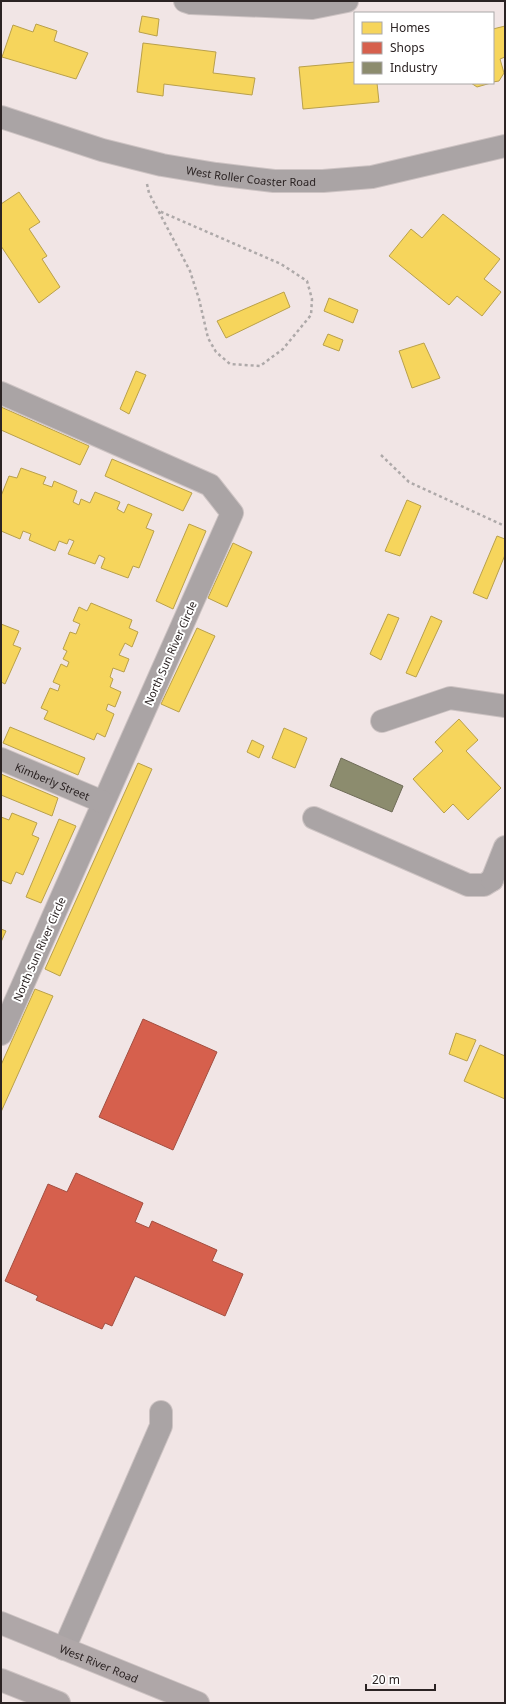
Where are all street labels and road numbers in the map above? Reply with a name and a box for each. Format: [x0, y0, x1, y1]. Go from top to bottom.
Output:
street label: West Roller Coaster Road [185, 162, 316, 189]
street label: North Sun River Circle [140, 598, 200, 708]
street label: Kimberly Street [13, 758, 92, 803]
street label: North Sun River Circle [9, 894, 69, 1004]
street label: West River Road [58, 1640, 141, 1686]

